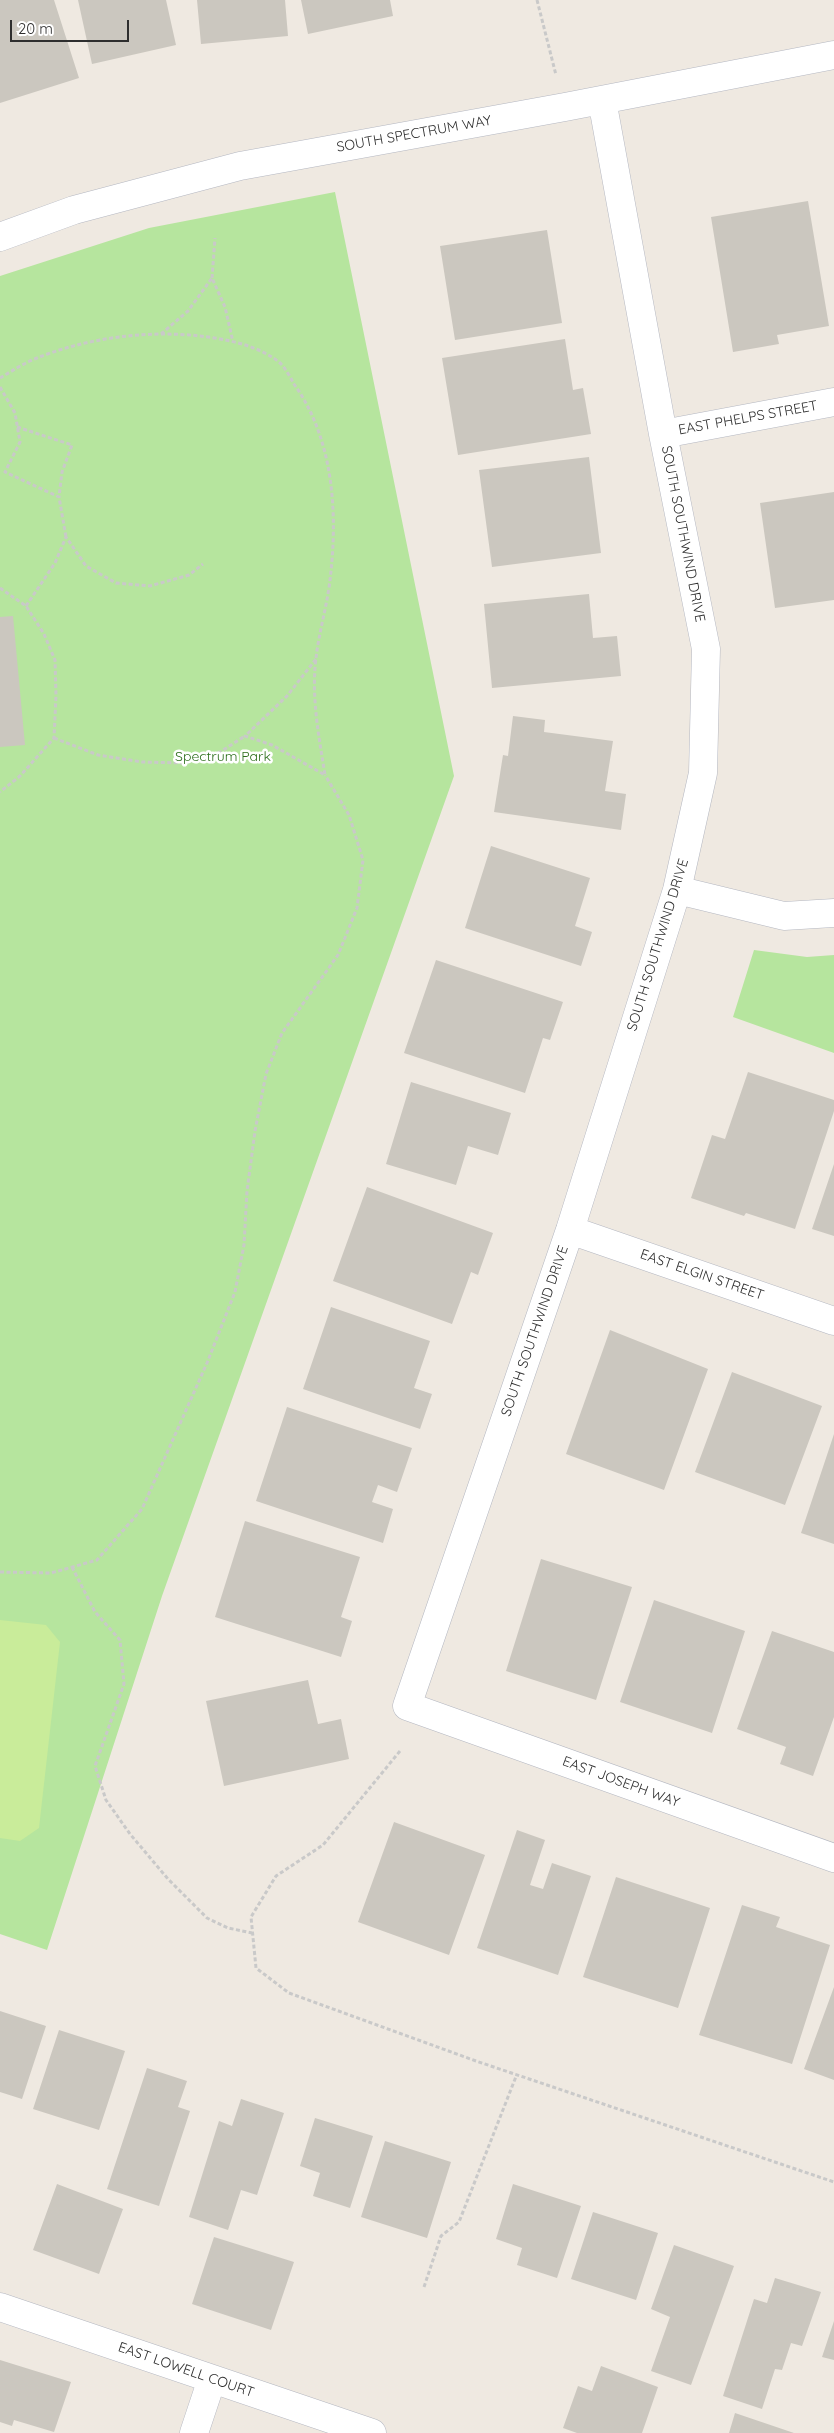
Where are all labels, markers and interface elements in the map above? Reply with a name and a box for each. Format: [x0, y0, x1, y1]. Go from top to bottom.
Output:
scale bar [12, 10, 131, 42]
text: 20 m [18, 19, 53, 38]
street label: SOUTH SPECTRUM WAY [335, 112, 493, 156]
street label: EAST PHELPS STREET [677, 397, 819, 439]
street label: SOUTH SOUTHWIND DRIVE [658, 444, 708, 624]
park label: Spectrum Park [175, 749, 271, 765]
street label: SOUTH SOUTHWIND DRIVE [624, 857, 692, 1033]
street label: SOUTH SOUTHWIND DRIVE [498, 1243, 572, 1419]
street label: EAST ELGIN STREET [638, 1246, 766, 1304]
street label: EAST JOSEPH WAY [560, 1753, 682, 1811]
street label: EAST LOWELL COURT [116, 2339, 256, 2401]

